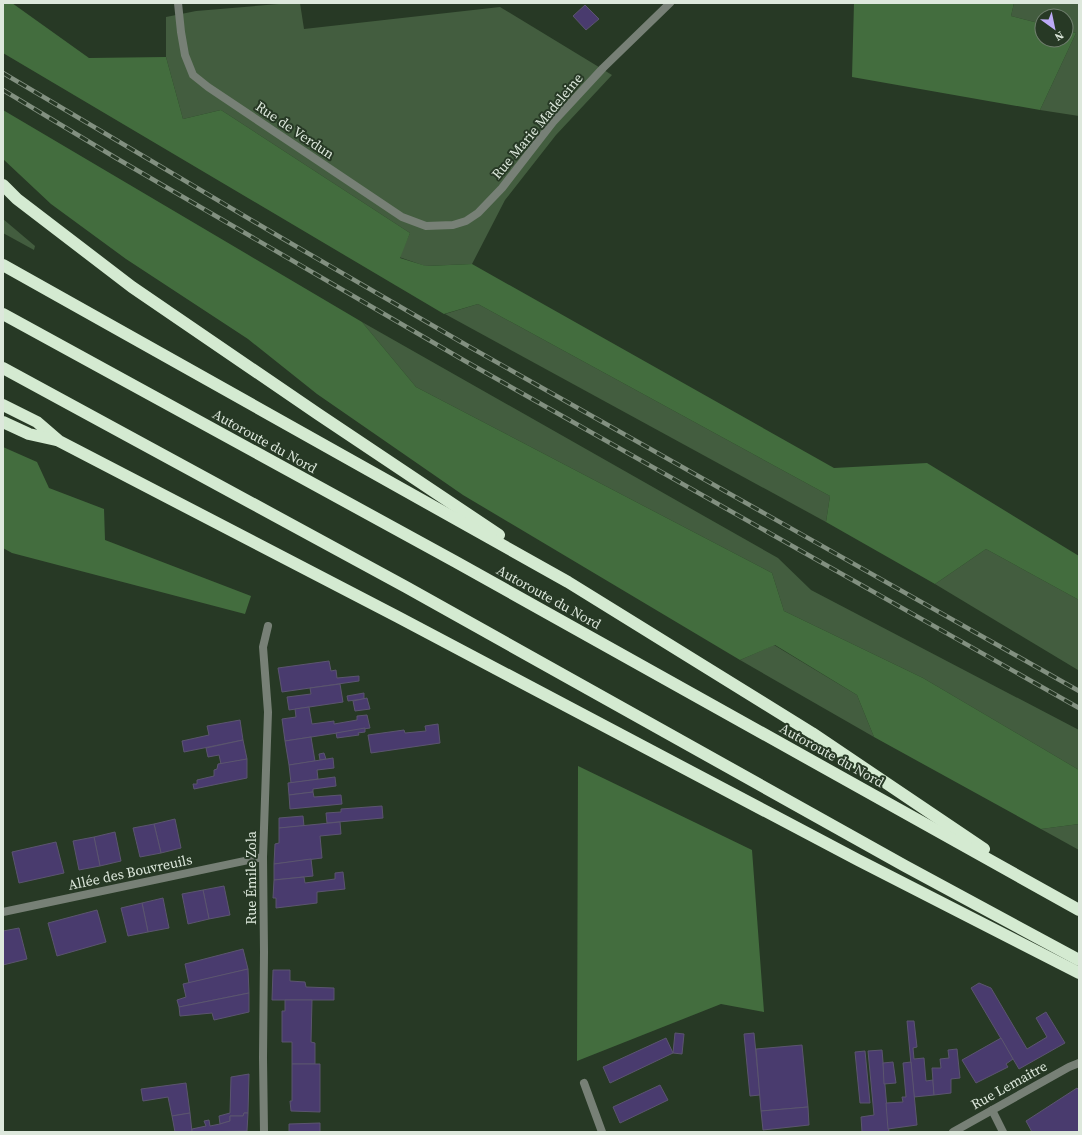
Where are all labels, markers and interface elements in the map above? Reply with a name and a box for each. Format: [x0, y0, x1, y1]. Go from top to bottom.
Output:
north arrow [1034, 8, 1074, 48]
text: N [1052, 27, 1067, 44]
street label: Rue Marie Madeleine [487, 69, 587, 183]
street label: Rue de Verdun [252, 96, 339, 164]
street label: Autoroute du Nord [209, 404, 321, 478]
street label: Autoroute du Nord [493, 560, 605, 634]
street label: Autoroute du Nord [776, 718, 888, 792]
street label: Rue Émile Zola [241, 830, 261, 925]
street label: Allée des Bouvreuils [66, 849, 194, 895]
street label: Rue Lemaitre [967, 1056, 1051, 1114]

